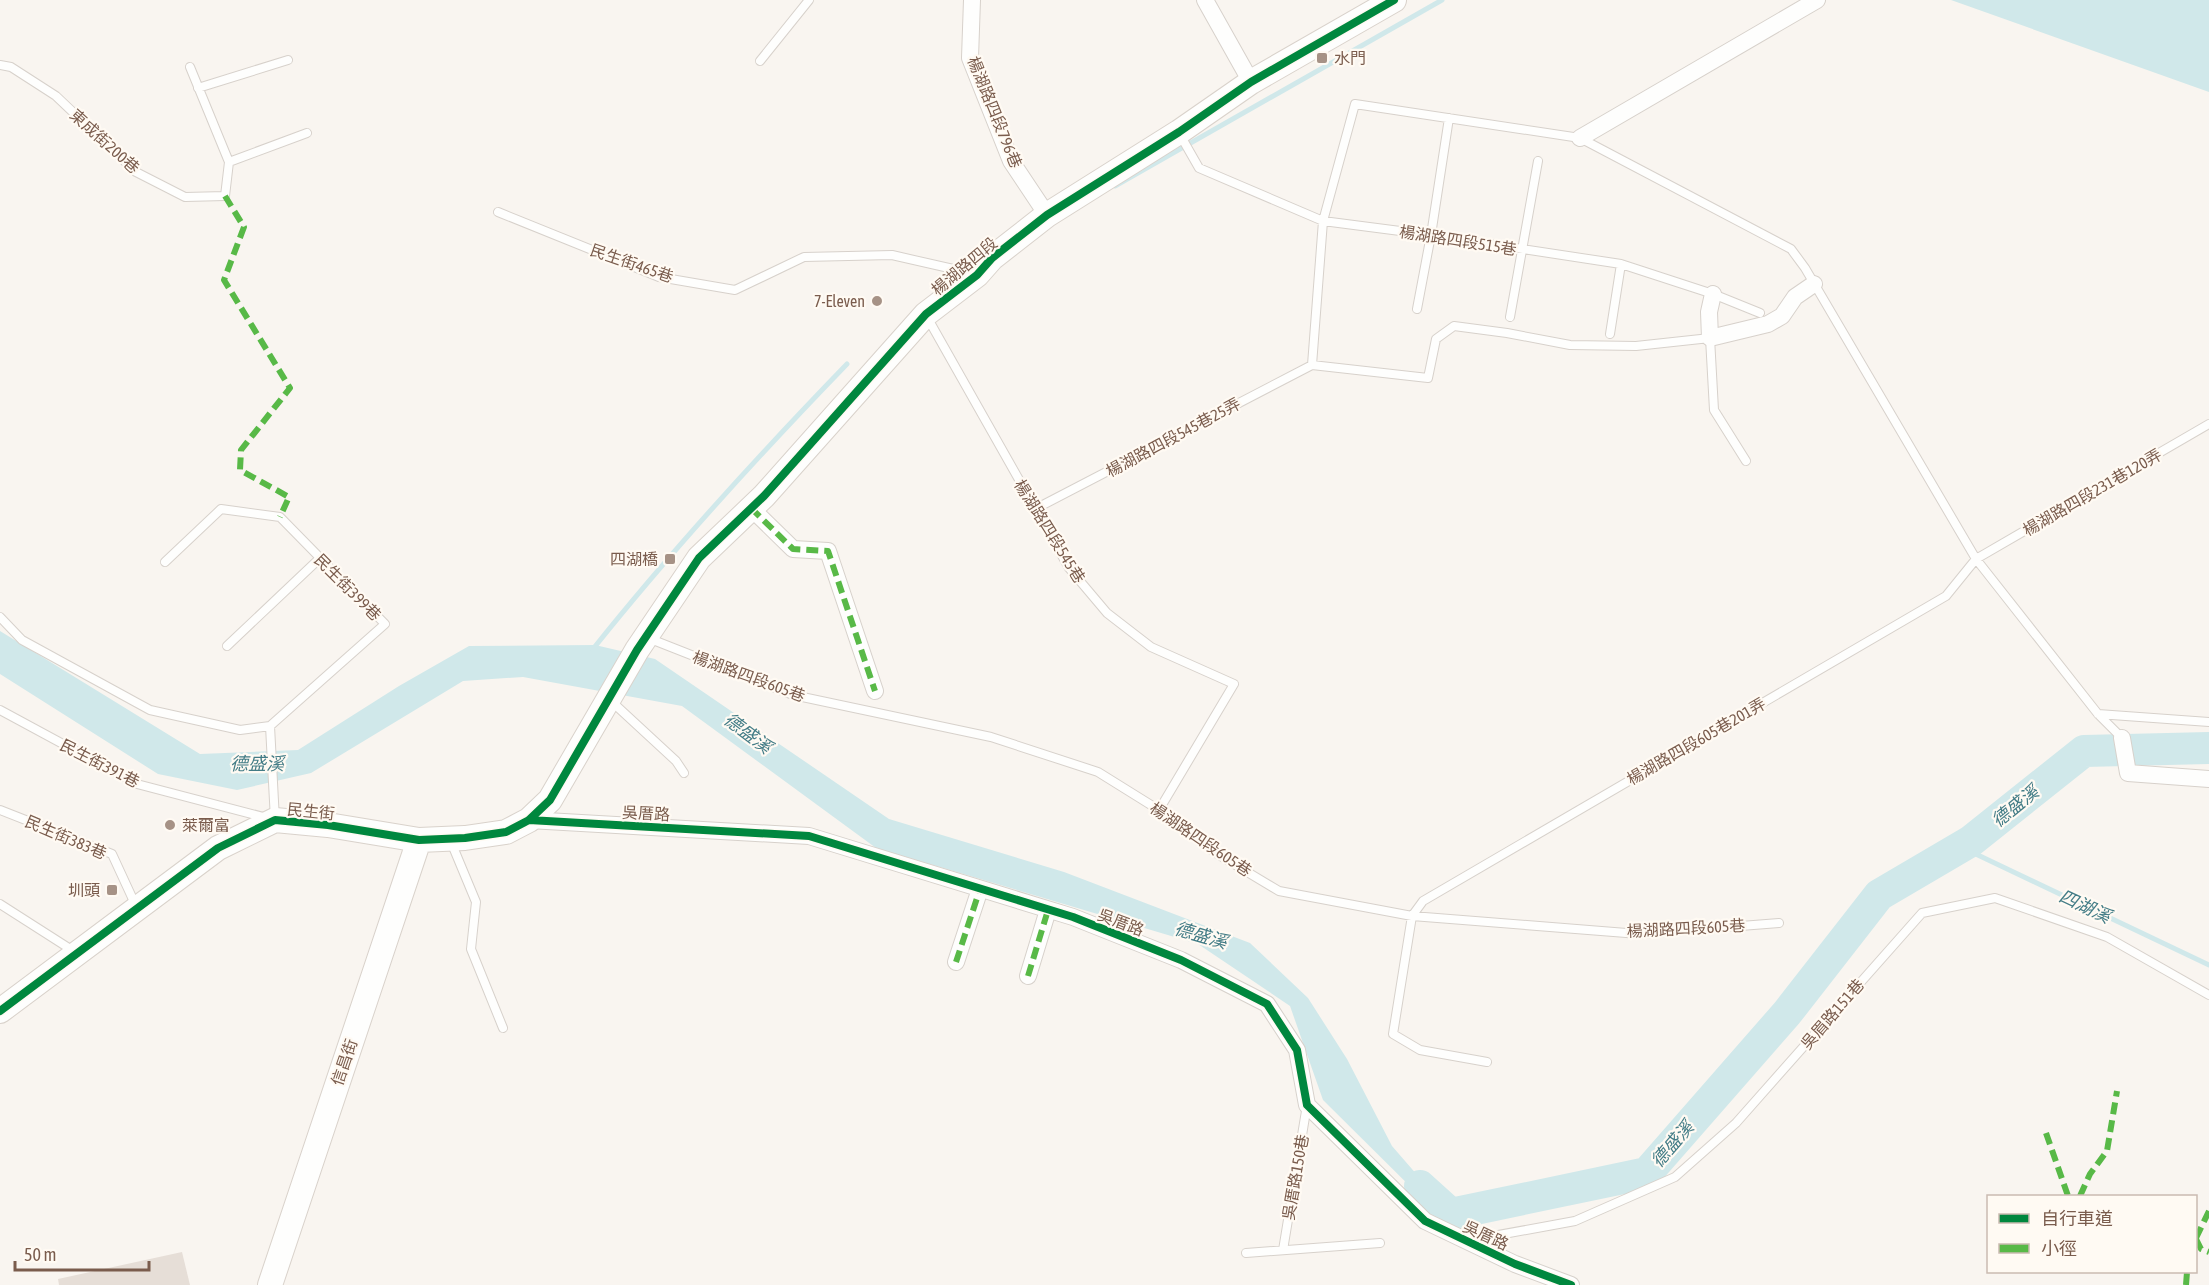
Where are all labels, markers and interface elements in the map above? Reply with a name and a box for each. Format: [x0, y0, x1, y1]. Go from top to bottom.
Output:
place label: 水門 [1334, 49, 1366, 67]
marker: 水門 [1315, 51, 1329, 65]
street label: 楊湖路四段796巷 [964, 54, 1026, 170]
street label: 東成街200巷 [67, 105, 143, 177]
street label: 楊湖路四段515巷 [1398, 222, 1518, 258]
street label: 楊湖路四段 [928, 233, 1000, 299]
street label: 民生街465巷 [588, 240, 676, 286]
place label: 7-Eleven [814, 292, 865, 310]
marker: 7-Eleven [870, 294, 884, 308]
street label: 楊湖路四段545巷25弄 [1103, 394, 1243, 480]
street label: 楊湖路四段231巷120弄 [2019, 445, 2165, 539]
street label: 楊湖路四段545巷 [1011, 476, 1089, 586]
street label: 民生街399巷 [311, 550, 385, 624]
place label: 四湖橋 [610, 550, 658, 568]
marker: 四湖橋 [663, 552, 677, 566]
street label: 楊湖路四段605巷 [690, 647, 808, 705]
street label: 楊湖路四段605巷201弄 [1623, 694, 1769, 788]
water label: 德盛溪 [720, 708, 778, 759]
street label: 民生街391巷 [57, 735, 143, 791]
water label: 德盛溪 [230, 753, 287, 774]
water label: 德盛溪 [1987, 779, 2045, 831]
street label: 楊湖路四段605巷 [1147, 798, 1255, 880]
street label: 民生街 [286, 800, 336, 822]
street label: 吳厝路 [622, 803, 670, 823]
street label: 民生街383巷 [23, 812, 109, 862]
place label: 萊爾富 [182, 816, 230, 834]
marker: 萊爾富 [163, 818, 177, 832]
place label: 圳頭 [68, 881, 100, 899]
marker: 圳頭 [105, 883, 119, 897]
water label: 四湖溪 [2056, 885, 2117, 928]
street label: 吳厝路 [1095, 905, 1147, 939]
street label: 楊湖路四段605巷 [1626, 916, 1746, 940]
water label: 德盛溪 [1172, 917, 1233, 953]
street label: 吳眉路151巷 [1797, 975, 1867, 1053]
street label: 信昌街 [328, 1036, 360, 1088]
water label: 德盛溪 [1646, 1114, 1700, 1171]
street label: 吳厝路150巷 [1279, 1133, 1311, 1221]
legend [1987, 1195, 2197, 1273]
text: 自行車道 [2041, 1208, 2113, 1229]
street label: 吳厝路 [1460, 1217, 1512, 1253]
scale bar [15, 1234, 148, 1272]
text: 小徑 [2041, 1238, 2077, 1259]
text: 50 m [24, 1244, 56, 1265]

